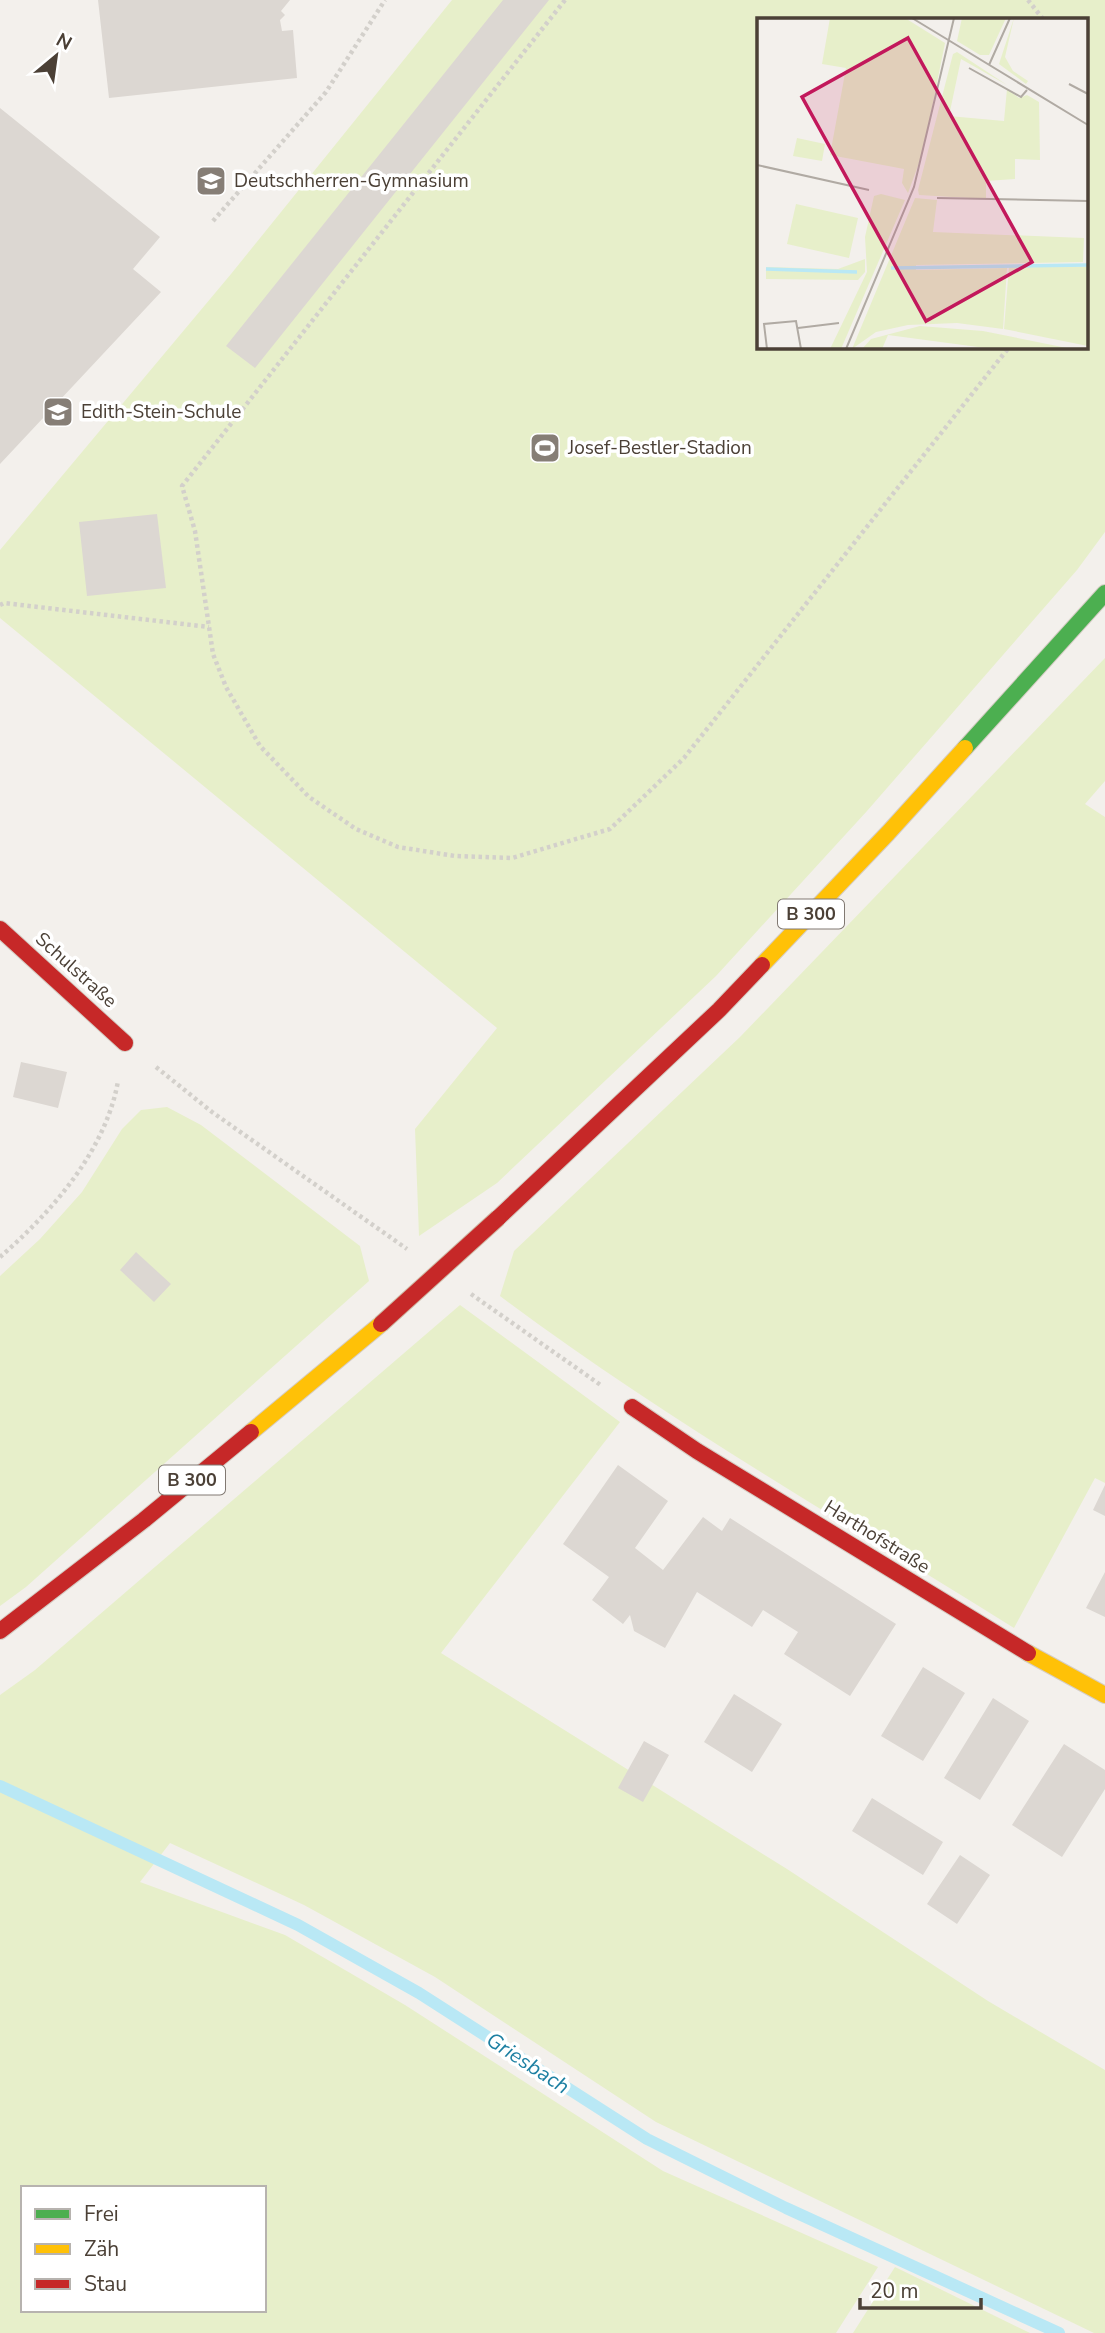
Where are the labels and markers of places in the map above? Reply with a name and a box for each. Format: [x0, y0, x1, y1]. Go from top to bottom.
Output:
school or university icon: Deutschherren-Gymnasium [194, 164, 228, 198]
place label: Deutschherren-Gymnasium [234, 168, 469, 194]
school or university icon: Edith-Stein-Schule [41, 395, 75, 429]
place label: Edith-Stein-Schule [81, 399, 241, 425]
sports icon: Josef-Bestler-Stadion [528, 431, 562, 465]
place label: Josef-Bestler-Stadion [567, 435, 752, 461]

